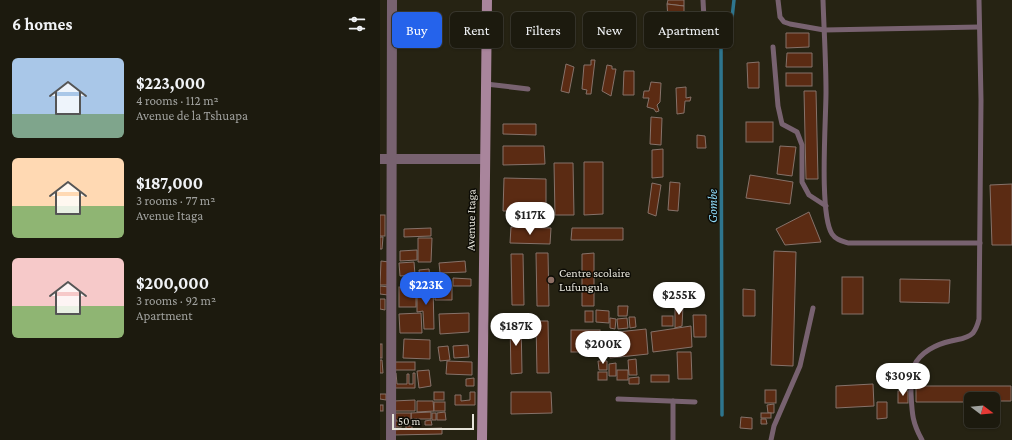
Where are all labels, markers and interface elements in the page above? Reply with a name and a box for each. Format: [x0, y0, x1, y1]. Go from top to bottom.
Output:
chip: Buy [392, 12, 442, 48]
chip: Rent [450, 12, 503, 48]
chip: Filters [511, 12, 575, 48]
chip: New [583, 12, 636, 48]
chip: Apartment [644, 12, 733, 48]
icon: filters [346, 13, 368, 35]
text: 6 homes [12, 15, 72, 34]
icon: home [44, 74, 92, 122]
text: $223,000 [136, 74, 205, 93]
text: 4 rooms · 112 m² [136, 93, 219, 108]
text: Avenue de la Tshuapa [136, 108, 248, 123]
icon: home [44, 174, 92, 222]
text: $187,000 [136, 174, 203, 193]
street label: Avenue Itaga [463, 188, 479, 251]
water label: Gombe [705, 189, 720, 223]
text: 3 rooms · 77 m² [136, 193, 215, 208]
pin: $117K [502, 202, 558, 236]
text: $117K [515, 207, 545, 222]
text: Avenue Itaga [136, 208, 203, 223]
place label: Centre scolaire Lufungula [559, 266, 630, 294]
pin: $223K [398, 272, 454, 306]
icon: home [44, 274, 92, 322]
text: $200,000 [136, 274, 209, 293]
marker: Centre scolaire Lufungula [546, 275, 556, 285]
text: $223K [409, 277, 443, 292]
pin: $255K [651, 282, 707, 316]
text: $255K [662, 287, 696, 302]
text: 3 rooms · 92 m² [136, 293, 216, 308]
text: Apartment [136, 308, 193, 323]
pin: $187K [488, 313, 544, 347]
text: $187K [499, 318, 533, 333]
pin: $200K [575, 331, 631, 365]
text: $200K [584, 336, 622, 351]
pin: $309K [875, 363, 931, 397]
text: $309K [885, 368, 921, 383]
north arrow [964, 392, 1000, 428]
map controls [964, 392, 1000, 428]
scale bar [392, 412, 474, 431]
text: 50 m [398, 415, 420, 427]

